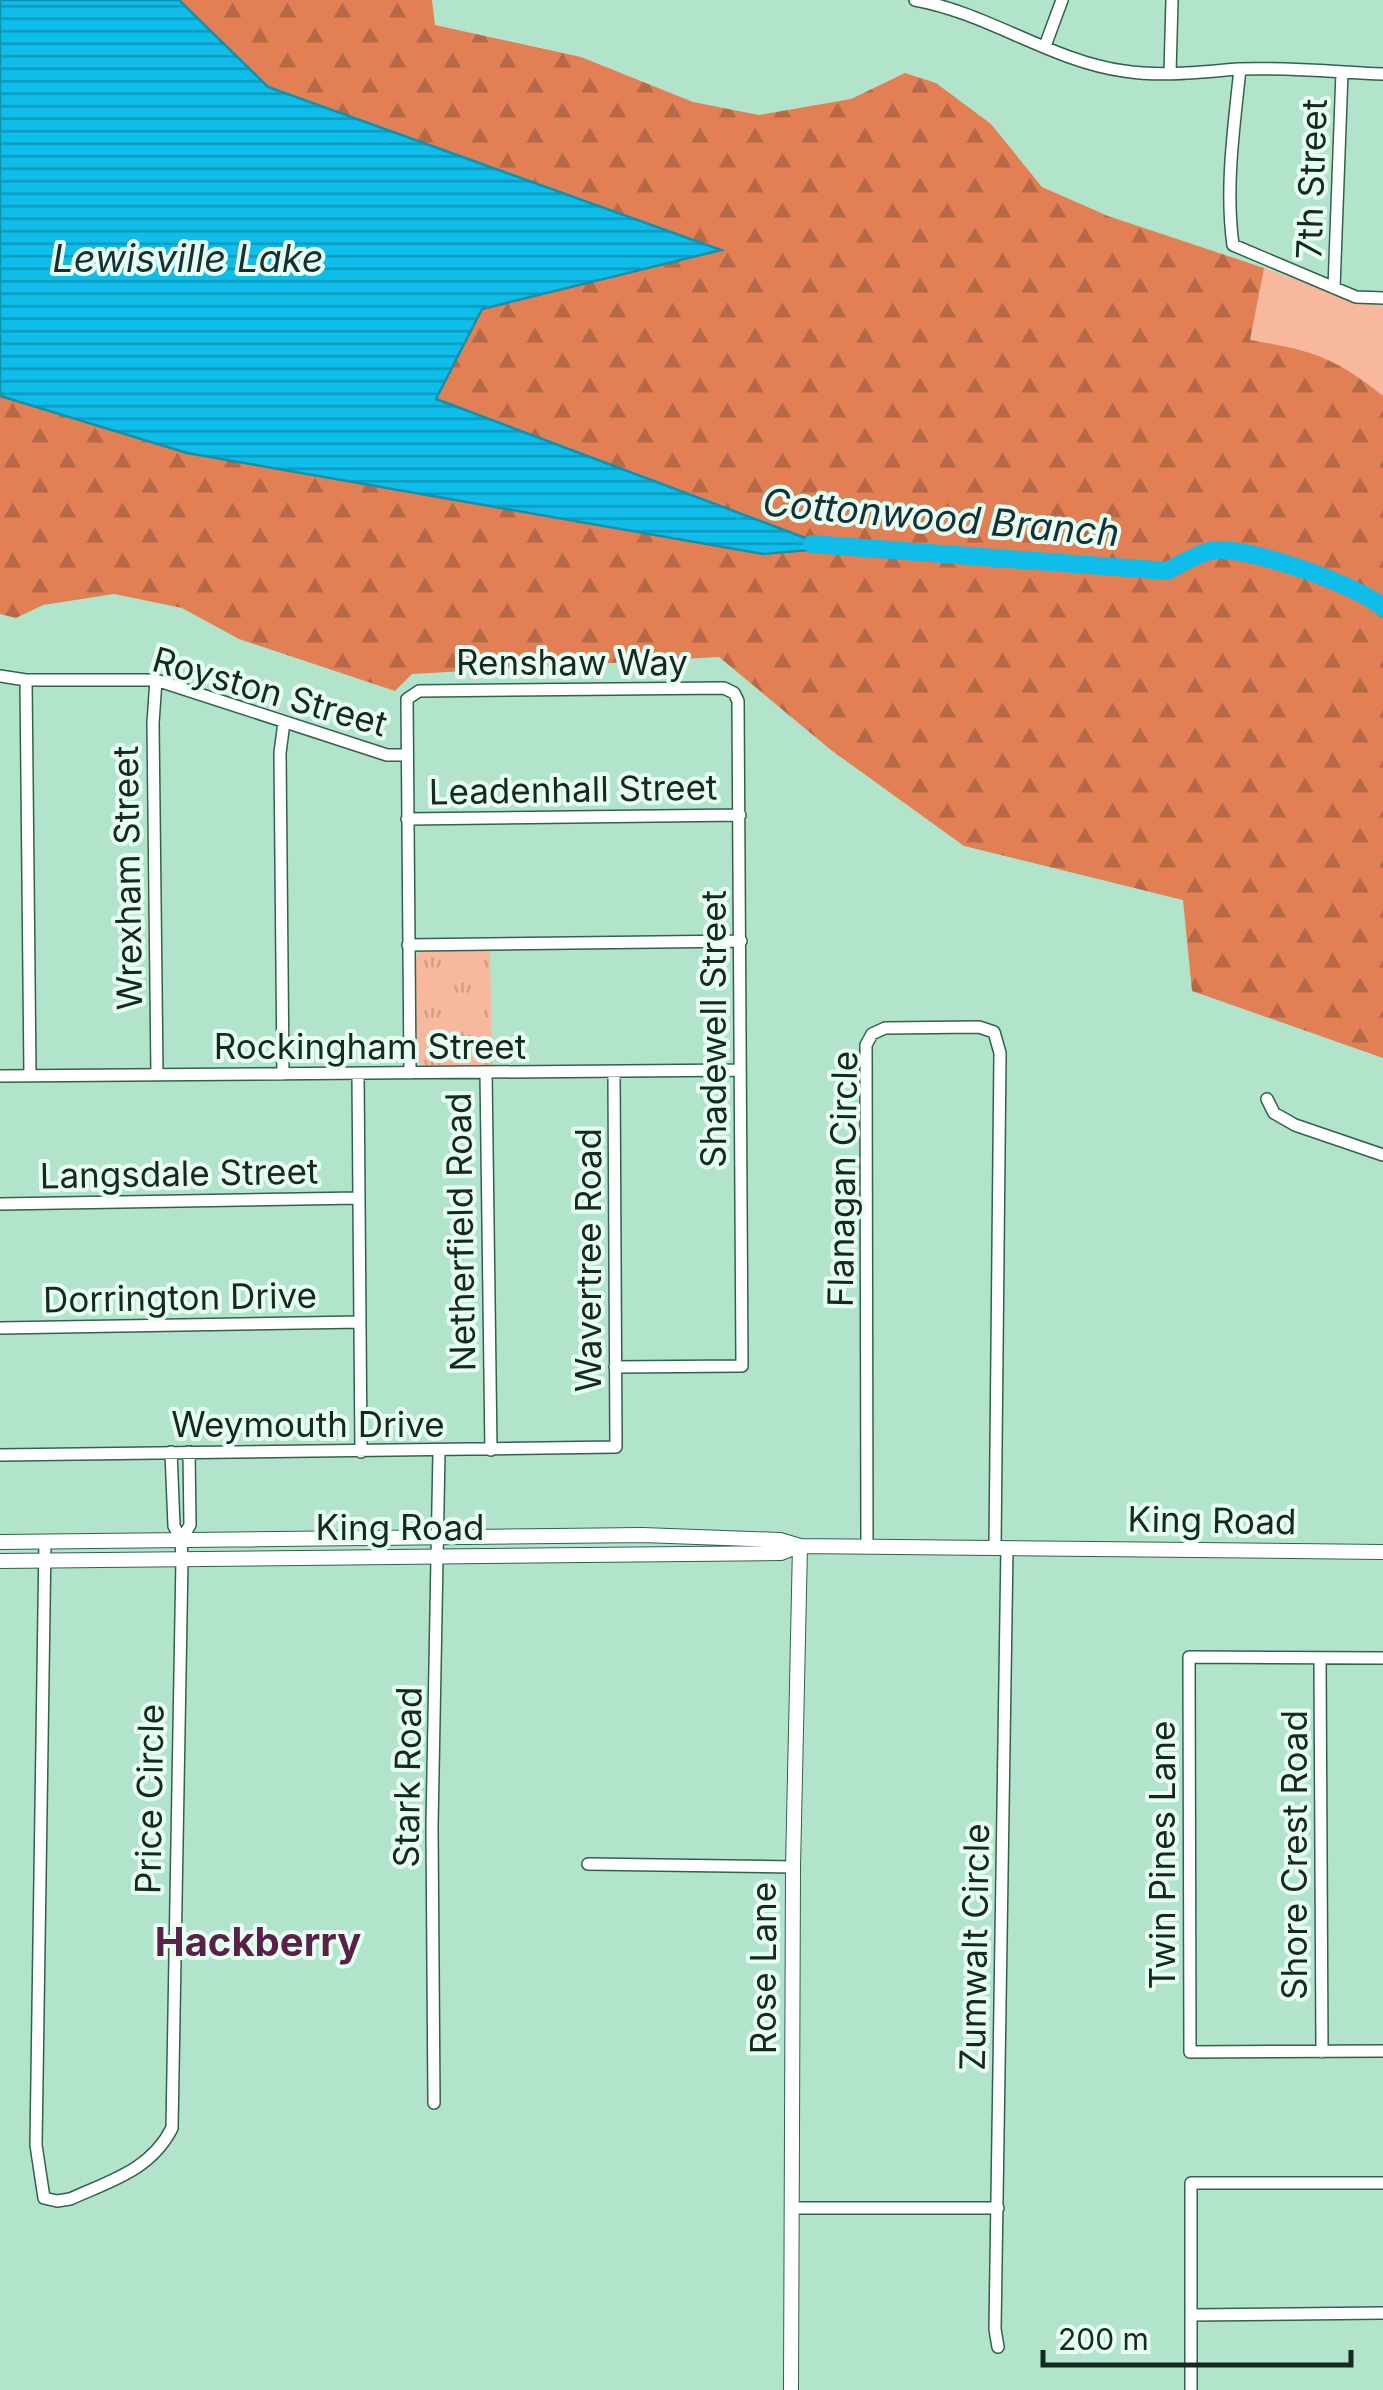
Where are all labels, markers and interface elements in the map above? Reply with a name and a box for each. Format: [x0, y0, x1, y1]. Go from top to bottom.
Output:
street label: 7th Street [1287, 98, 1335, 260]
water label: Lewisville Lake [52, 235, 324, 281]
water label: Cottonwood Branch [761, 478, 1121, 556]
street label: Royston Street [148, 637, 392, 745]
street label: Renshaw Way [456, 641, 688, 683]
street label: Wrexham Street [104, 746, 150, 1010]
street label: Leadenhall Street [428, 765, 718, 813]
street label: Shadewell Street [692, 890, 734, 1168]
street label: Rockingham Street [214, 1025, 526, 1067]
street label: Flanagan Circle [819, 1051, 865, 1307]
street label: Netherfield Road [437, 1092, 483, 1372]
street label: Wavertree Road [567, 1128, 609, 1392]
street label: Langsdale Street [39, 1150, 319, 1196]
street label: Dorrington Drive [43, 1274, 317, 1320]
street label: Weymouth Drive [171, 1403, 445, 1445]
street label: King Road [1127, 1498, 1297, 1542]
street label: King Road [316, 1506, 484, 1548]
street label: Stark Road [384, 1686, 430, 1868]
street label: Price Circle [126, 1703, 172, 1895]
street label: Shore Crest Road [1273, 1710, 1315, 2000]
street label: Twin Pines Lane [1141, 1721, 1183, 1989]
street label: Zumwalt Circle [951, 1823, 997, 2071]
street label: Rose Lane [742, 1882, 784, 2054]
district label: Hackberry [155, 1917, 361, 1966]
scale bar [1043, 2305, 1350, 2367]
text: 200 m [1058, 2321, 1149, 2357]

